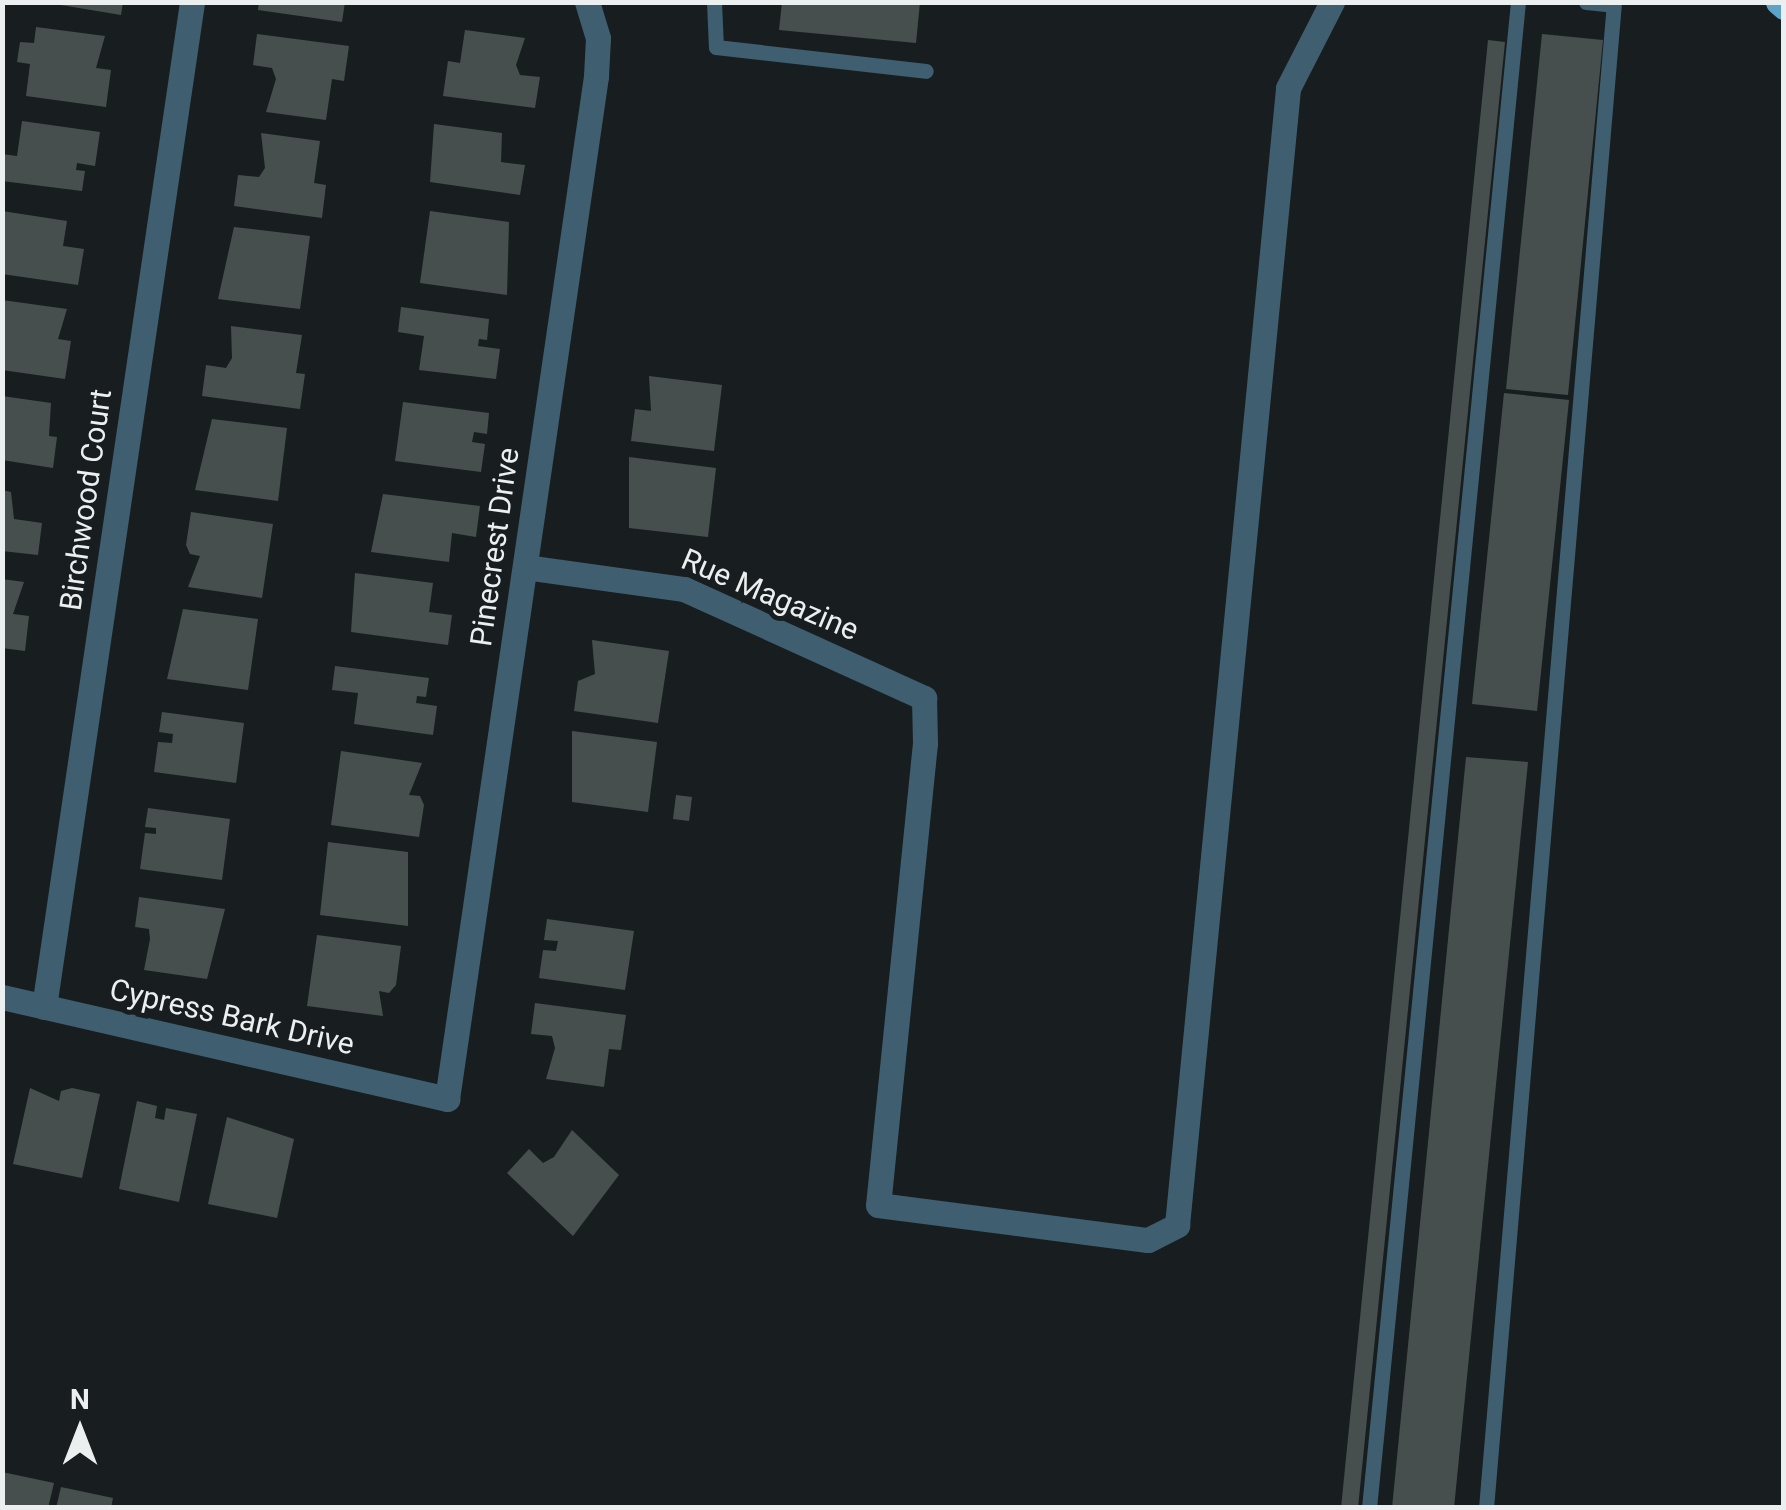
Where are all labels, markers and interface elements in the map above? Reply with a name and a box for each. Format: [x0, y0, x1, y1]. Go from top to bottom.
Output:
street label: Birchwood Court [53, 387, 119, 613]
street label: Pinecrest Drive [463, 445, 527, 649]
street label: Rue Magazine [676, 542, 864, 648]
street label: Cypress Bark Drive [106, 971, 358, 1063]
north arrow [30, 1380, 130, 1480]
text: N [70, 1383, 90, 1416]

